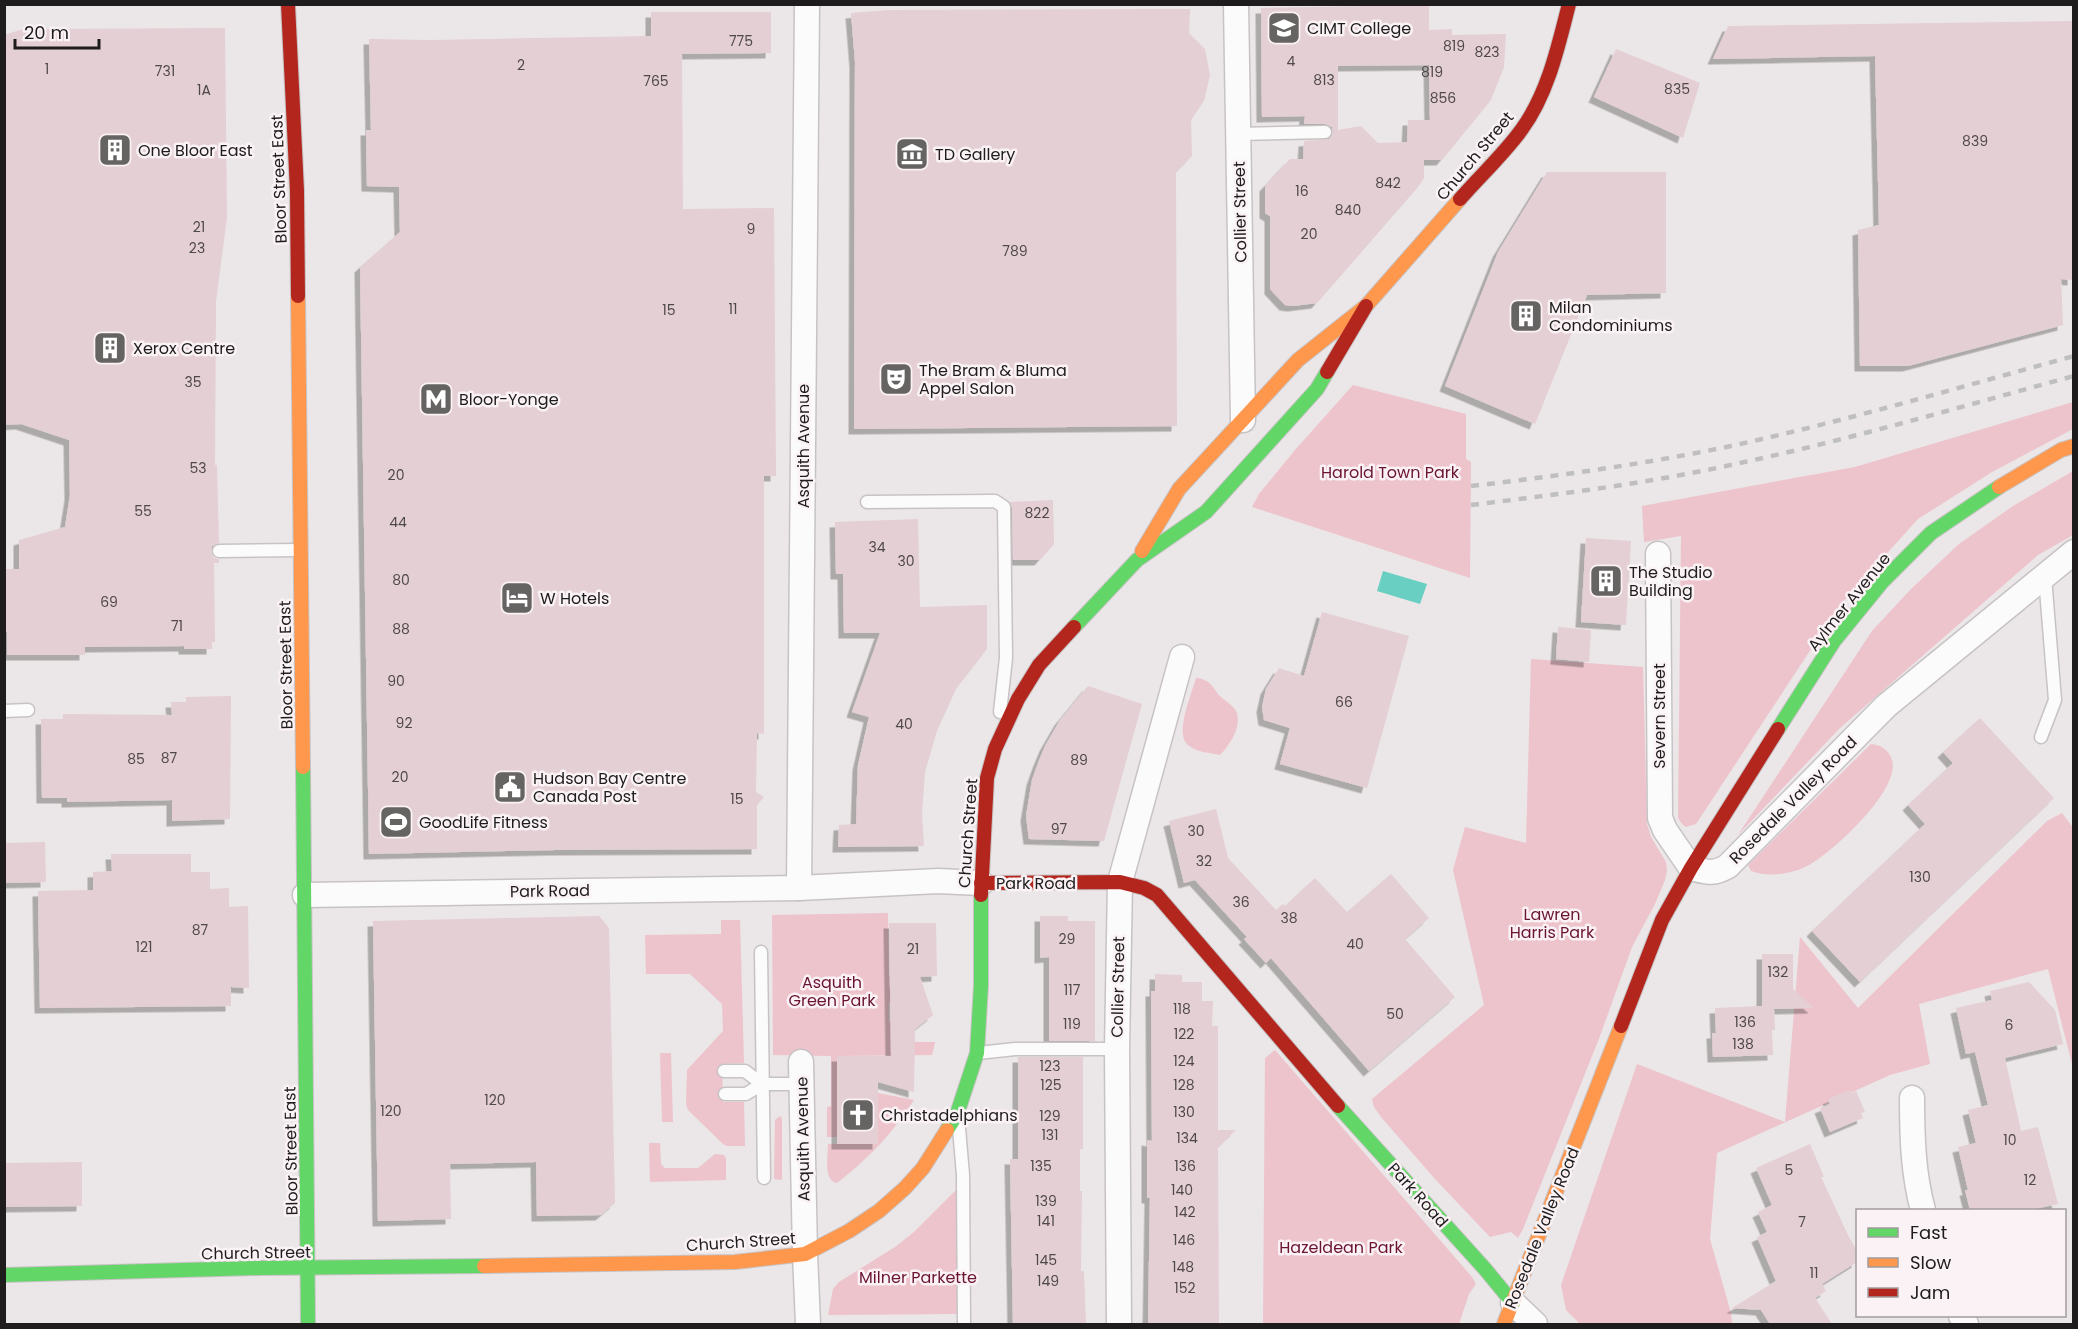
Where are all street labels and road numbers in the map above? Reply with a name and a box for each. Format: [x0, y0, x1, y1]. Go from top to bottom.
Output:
street label: Church Street [1431, 106, 1519, 205]
street label: Bloor Street East [265, 114, 293, 244]
street label: Collier Street [1228, 161, 1252, 263]
street label: Asquith Avenue [792, 384, 815, 508]
street label: Aylmer Avenue [1802, 548, 1896, 656]
street label: Bloor Street East [273, 600, 299, 730]
street label: Severn Street [1648, 663, 1671, 769]
street label: Rosedale Valley Road [1724, 731, 1862, 869]
street label: Church Street [953, 777, 983, 889]
street label: Park Road [996, 872, 1076, 895]
street label: Park Road [510, 879, 590, 903]
street label: Collier Street [1106, 936, 1130, 1038]
street label: Asquith Avenue [790, 1076, 816, 1201]
street label: Bloor Street East [278, 1086, 304, 1216]
street label: Rosedale Valley Road [1499, 1144, 1585, 1312]
street label: Park Road [1383, 1158, 1453, 1232]
street label: Church Street [685, 1227, 797, 1257]
street label: Church Street [201, 1241, 311, 1265]

